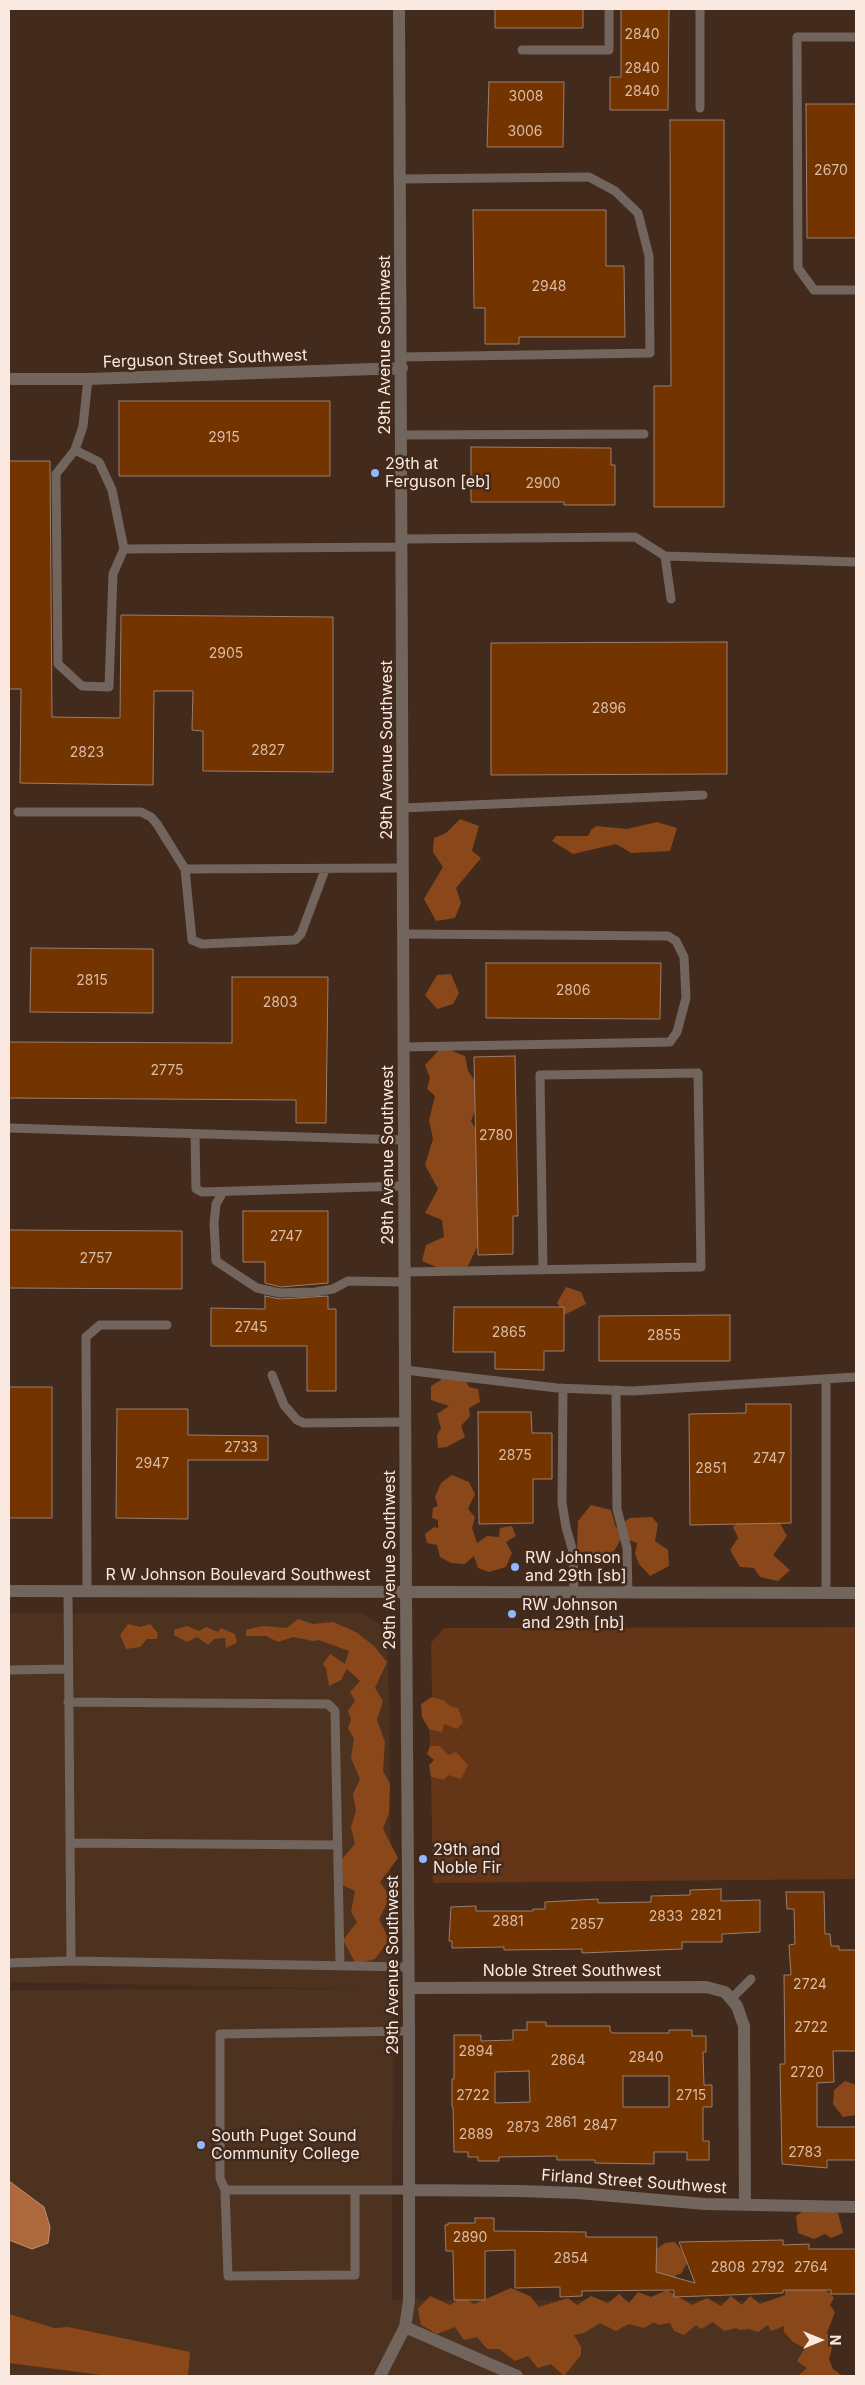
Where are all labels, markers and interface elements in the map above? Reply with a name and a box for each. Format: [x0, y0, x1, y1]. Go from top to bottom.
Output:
house number: 2840 [624, 27, 660, 43]
house number: 2840 [624, 61, 660, 77]
house number: 2840 [624, 84, 660, 100]
house number: 3008 [509, 89, 543, 105]
house number: 3006 [508, 124, 542, 140]
house number: 2670 [814, 163, 848, 179]
street label: 29th Avenue Southwest [375, 255, 395, 435]
house number: 2948 [532, 279, 566, 295]
street label: Ferguson Street Southwest [102, 346, 308, 372]
house number: 2915 [208, 430, 240, 446]
place label: 29th at Ferguson [eb] [385, 454, 491, 492]
marker: 29th at Ferguson [eb] [369, 467, 381, 479]
house number: 2900 [526, 476, 560, 492]
house number: 2905 [209, 646, 243, 662]
street label: 29th Avenue Southwest [377, 660, 397, 840]
house number: 2896 [592, 701, 626, 717]
house number: 2827 [251, 743, 285, 759]
house number: 2823 [70, 745, 104, 761]
house number: 2815 [76, 973, 108, 989]
house number: 2806 [556, 983, 590, 999]
house number: 2803 [263, 995, 297, 1011]
house number: 2775 [150, 1063, 184, 1079]
street label: 29th Avenue Southwest [378, 1065, 398, 1245]
house number: 2780 [479, 1128, 513, 1144]
house number: 2747 [270, 1229, 302, 1245]
house number: 2757 [80, 1251, 112, 1267]
house number: 2745 [234, 1320, 268, 1336]
house number: 2865 [492, 1325, 526, 1341]
house number: 2855 [647, 1328, 681, 1344]
house number: 2733 [224, 1440, 258, 1456]
house number: 2875 [498, 1448, 532, 1464]
house number: 2747 [753, 1451, 785, 1467]
house number: 2947 [135, 1456, 169, 1472]
house number: 2851 [695, 1461, 727, 1477]
street label: 29th Avenue Southwest [380, 1470, 400, 1650]
place label: RW Johnson and 29th [sb] [525, 1548, 627, 1586]
marker: RW Johnson and 29th [sb] [509, 1561, 521, 1573]
street label: R W Johnson Boulevard Southwest [106, 1565, 370, 1585]
place label: RW Johnson and 29th [nb] [522, 1595, 625, 1633]
marker: RW Johnson and 29th [nb] [506, 1608, 518, 1620]
place label: 29th and Noble Fir [433, 1840, 501, 1878]
marker: 29th and Noble Fir [417, 1853, 429, 1865]
street label: 29th Avenue Southwest [383, 1875, 403, 2055]
house number: 2821 [690, 1908, 722, 1924]
house number: 2833 [649, 1909, 683, 1925]
house number: 2881 [492, 1914, 524, 1930]
house number: 2857 [570, 1917, 604, 1933]
street label: Noble Street Southwest [483, 1961, 661, 1981]
house number: 2724 [793, 1977, 827, 1993]
house number: 2722 [794, 2020, 828, 2036]
house number: 2894 [459, 2044, 493, 2060]
house number: 2840 [628, 2050, 664, 2066]
house number: 2864 [551, 2053, 585, 2069]
house number: 2720 [790, 2065, 824, 2081]
house number: 2722 [456, 2088, 490, 2104]
house number: 2715 [676, 2088, 706, 2104]
house number: 2861 [545, 2115, 577, 2131]
house number: 2847 [583, 2118, 617, 2134]
house number: 2873 [506, 2120, 540, 2136]
place label: South Puget Sound Community College [211, 2126, 360, 2164]
house number: 2889 [459, 2127, 493, 2143]
marker: South Puget Sound Community College [195, 2139, 207, 2151]
house number: 2783 [788, 2145, 822, 2161]
street label: Firland Street Southwest [541, 2166, 727, 2198]
house number: 2890 [453, 2230, 487, 2246]
house number: 2854 [554, 2251, 588, 2267]
house number: 2808 [711, 2260, 745, 2276]
house number: 2792 [751, 2260, 785, 2276]
house number: 2764 [794, 2260, 828, 2276]
north arrow [795, 2315, 845, 2365]
text: N [827, 2335, 844, 2345]

